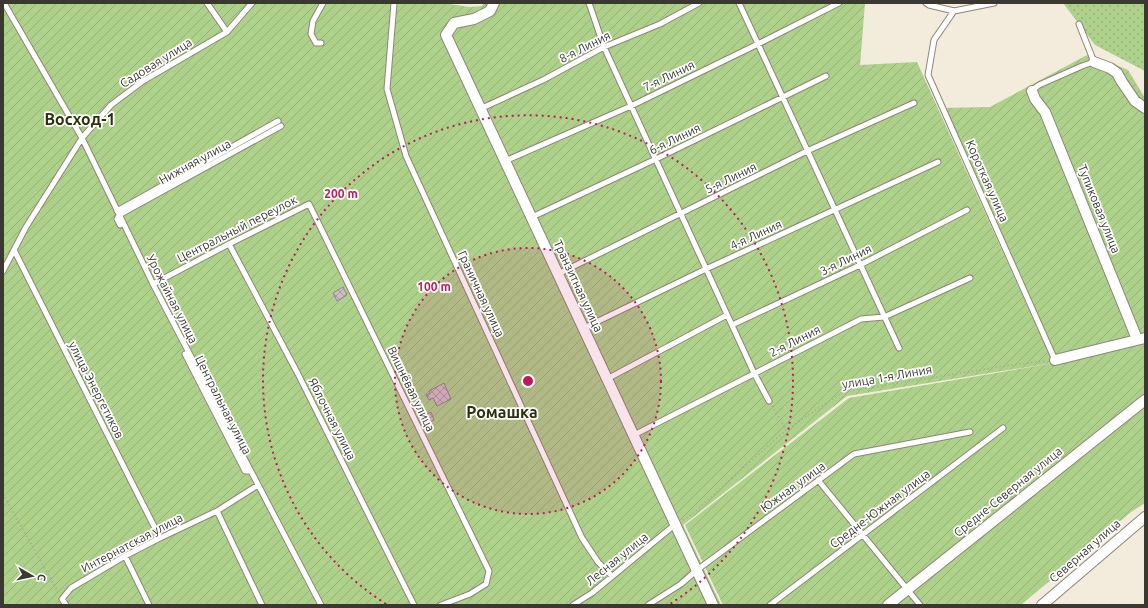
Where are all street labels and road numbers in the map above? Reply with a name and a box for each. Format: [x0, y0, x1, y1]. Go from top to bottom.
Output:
street label: 8-я Линия [557, 28, 612, 65]
street label: Садовая улица [117, 35, 194, 90]
street label: 7-я Линия [641, 58, 697, 94]
street label: 6-я Линия [647, 121, 703, 157]
street label: Нижняя улица [157, 137, 233, 187]
street label: Короткая улица [964, 138, 1011, 224]
street label: 5-я Линия [703, 160, 759, 196]
street label: Тупиковая улица [1076, 163, 1123, 255]
street label: Центральный переулок [175, 193, 299, 264]
street label: 4-я Линия [728, 217, 784, 252]
street label: Транзитная улица [551, 238, 605, 334]
street label: 3-я Линия [818, 242, 874, 278]
street label: Граничная улица [456, 249, 507, 339]
street label: Урожайная улица [144, 252, 200, 345]
street label: 2-я Линия [767, 322, 822, 359]
street label: улица Энергетиков [66, 339, 127, 440]
street label: Вишнёвая улица [385, 344, 438, 433]
street label: Центральная улица [193, 353, 254, 456]
street label: улица 1-я Линия [841, 362, 933, 391]
street label: Яблочная улица [306, 376, 359, 462]
street label: Средне-Северная улица [951, 444, 1064, 539]
street label: Южная улица [758, 459, 827, 514]
street label: Средне-Южная улица [827, 467, 932, 550]
street label: Интернатская улица [79, 510, 185, 575]
street label: Северная улица [1047, 516, 1123, 585]
street label: Лесная улица [583, 530, 650, 587]

